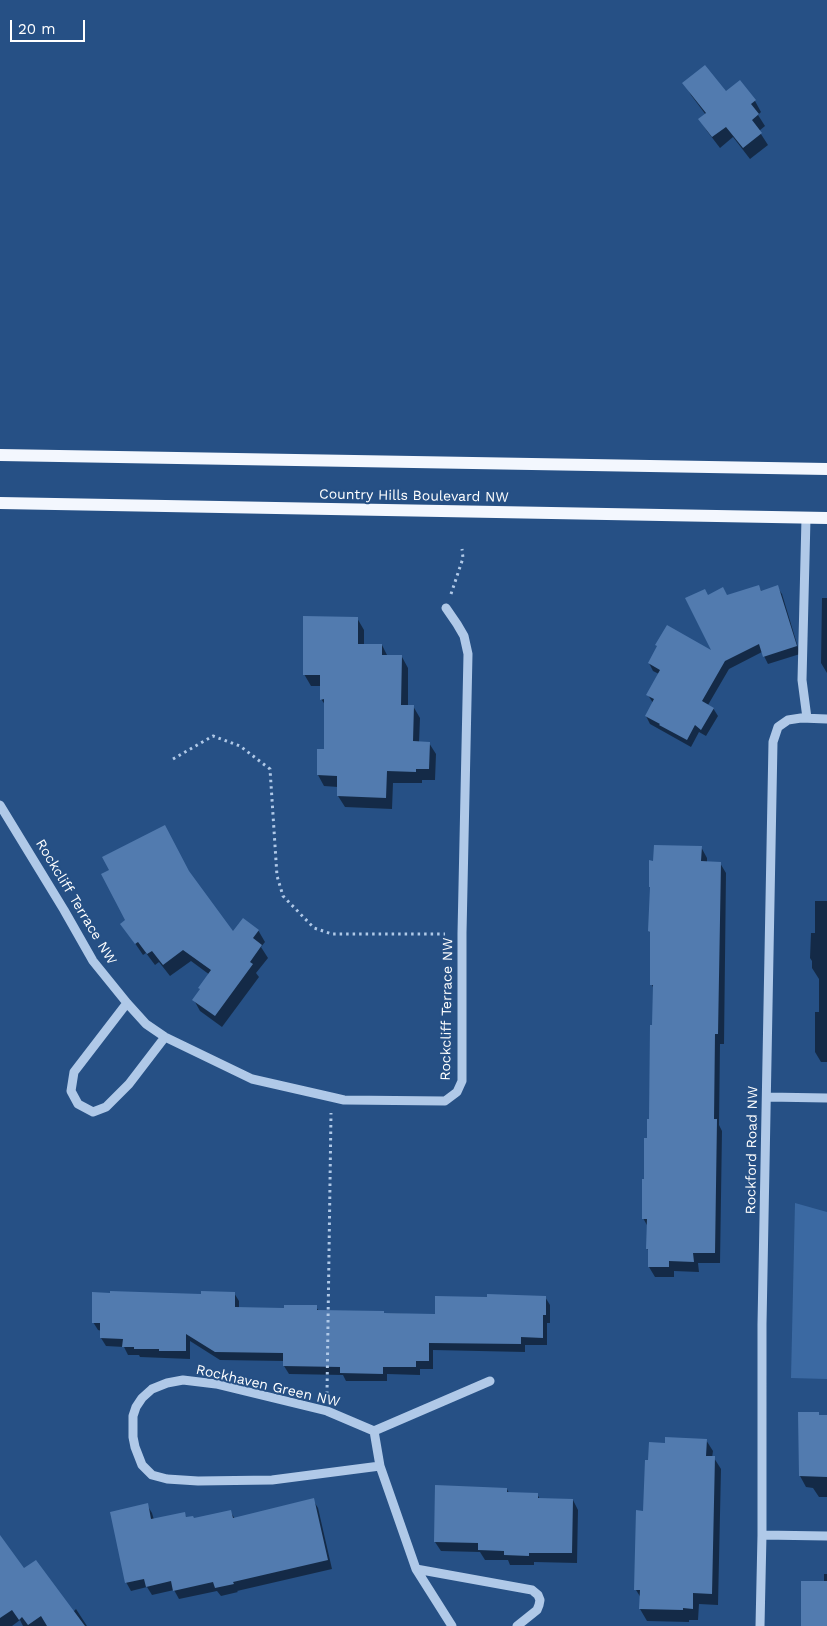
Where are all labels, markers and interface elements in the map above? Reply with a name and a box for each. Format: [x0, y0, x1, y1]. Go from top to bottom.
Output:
scale bar [12, 10, 88, 42]
text: 20 m [18, 20, 56, 38]
street label: Country Hills Boulevard NW [319, 486, 509, 506]
street label: Rockcliff Terrace NW [32, 836, 120, 968]
street label: Rockcliff Terrace NW [437, 937, 457, 1081]
street label: Rockford Road NW [742, 1086, 762, 1214]
street label: Rockhaven Green NW [194, 1361, 342, 1411]

